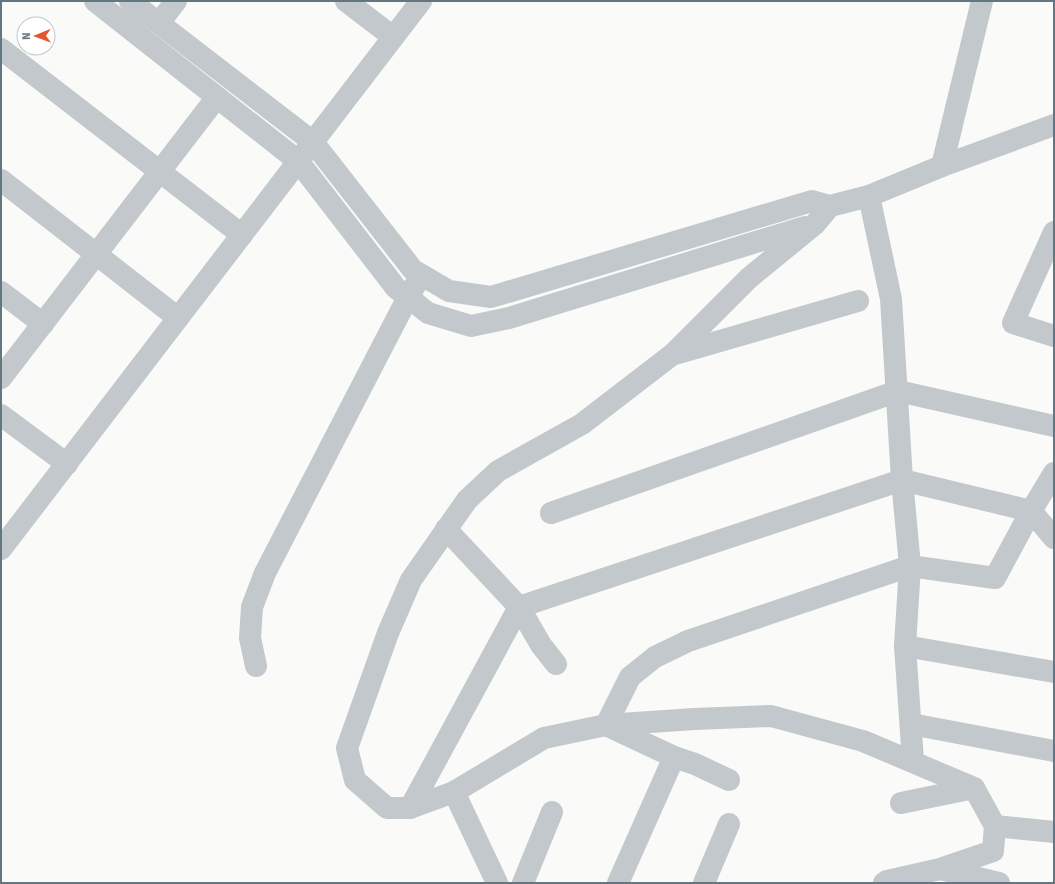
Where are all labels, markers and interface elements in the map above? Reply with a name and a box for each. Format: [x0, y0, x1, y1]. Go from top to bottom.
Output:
north arrow [16, 16, 56, 56]
text: N [20, 32, 33, 40]

